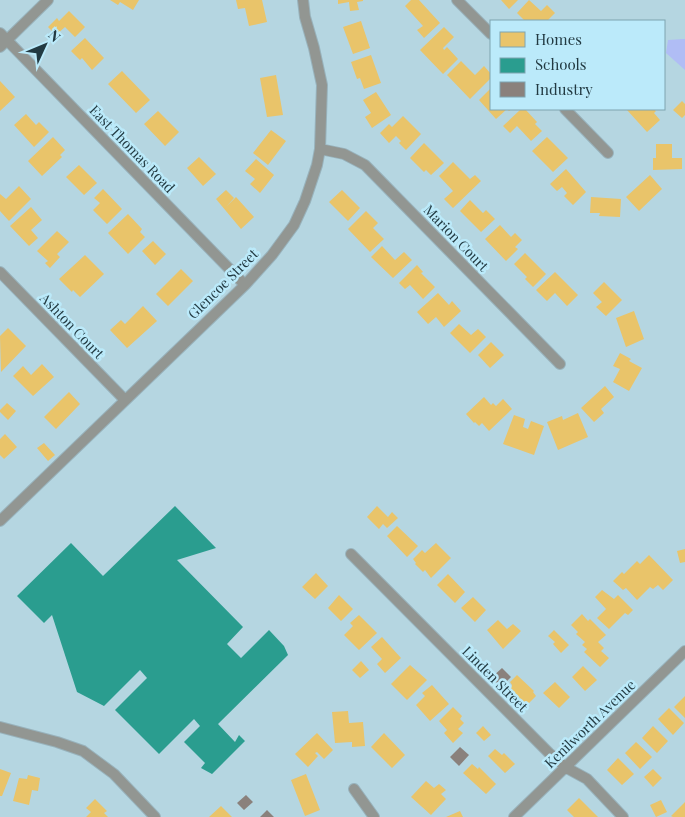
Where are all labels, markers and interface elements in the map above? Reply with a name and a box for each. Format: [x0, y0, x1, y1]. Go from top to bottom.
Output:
north arrow [20, 20, 70, 70]
legend [490, 20, 665, 110]
text: N [44, 25, 65, 46]
text: Homes [535, 29, 582, 49]
text: Schools [535, 54, 587, 74]
text: Industry [535, 79, 593, 99]
street label: East Thomas Road [86, 101, 179, 197]
street label: Marion Court [420, 200, 494, 276]
street label: Glencoe Street [184, 244, 263, 323]
street label: Ashton Court [36, 288, 109, 363]
street label: Linden Street [458, 642, 533, 716]
street label: Kenilworth Avenue [540, 675, 639, 772]

